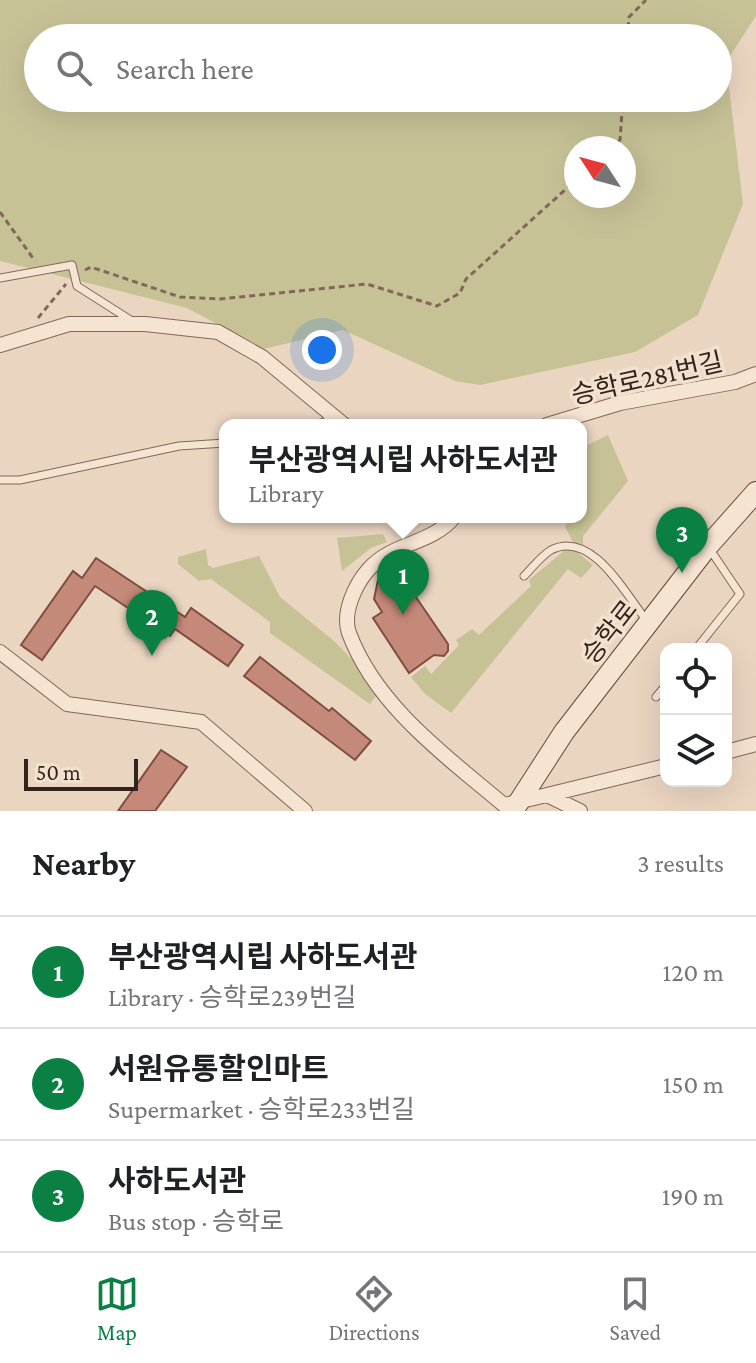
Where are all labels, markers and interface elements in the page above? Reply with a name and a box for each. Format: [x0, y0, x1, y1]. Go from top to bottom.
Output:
search box [24, 24, 732, 112]
icon: search [52, 46, 96, 90]
text: Search here [116, 52, 254, 85]
north arrow [564, 136, 636, 208]
your location [302, 330, 342, 370]
street label: 승학로281번길 [569, 347, 726, 410]
popup [219, 419, 587, 523]
text: 부산광역시립 사하도서관 [248, 443, 558, 476]
text: Library [248, 479, 324, 508]
pin: 3 [656, 507, 708, 573]
pin: 1 [377, 549, 429, 615]
pin: 2 [126, 590, 178, 656]
street label: 승학로 [576, 595, 643, 670]
map controls [660, 643, 732, 787]
button: locate [660, 643, 732, 715]
button: layers [660, 715, 732, 787]
scale bar [24, 755, 138, 791]
text: 50 m [36, 760, 81, 785]
text: Nearby [32, 845, 135, 882]
text: 3 results [637, 849, 724, 878]
text: 부산광역시립 사하도서관 [108, 940, 417, 973]
text: 1 [53, 958, 63, 987]
text: 120 m [663, 958, 724, 987]
text: Library · 승학로239번길 [108, 983, 357, 1012]
text: 서원유통할인마트 [108, 1052, 329, 1085]
text: 2 [51, 1070, 65, 1099]
text: 150 m [663, 1070, 724, 1099]
text: Supermarket · 승학로233번길 [108, 1095, 415, 1124]
text: 사하도서관 [108, 1164, 246, 1197]
text: 3 [52, 1182, 64, 1211]
text: 190 m [662, 1182, 724, 1211]
text: Bus stop · 승학로 [108, 1207, 284, 1236]
tab: Map [95, 1272, 139, 1345]
tab: Directions [329, 1272, 420, 1345]
tab: Saved [610, 1272, 661, 1345]

